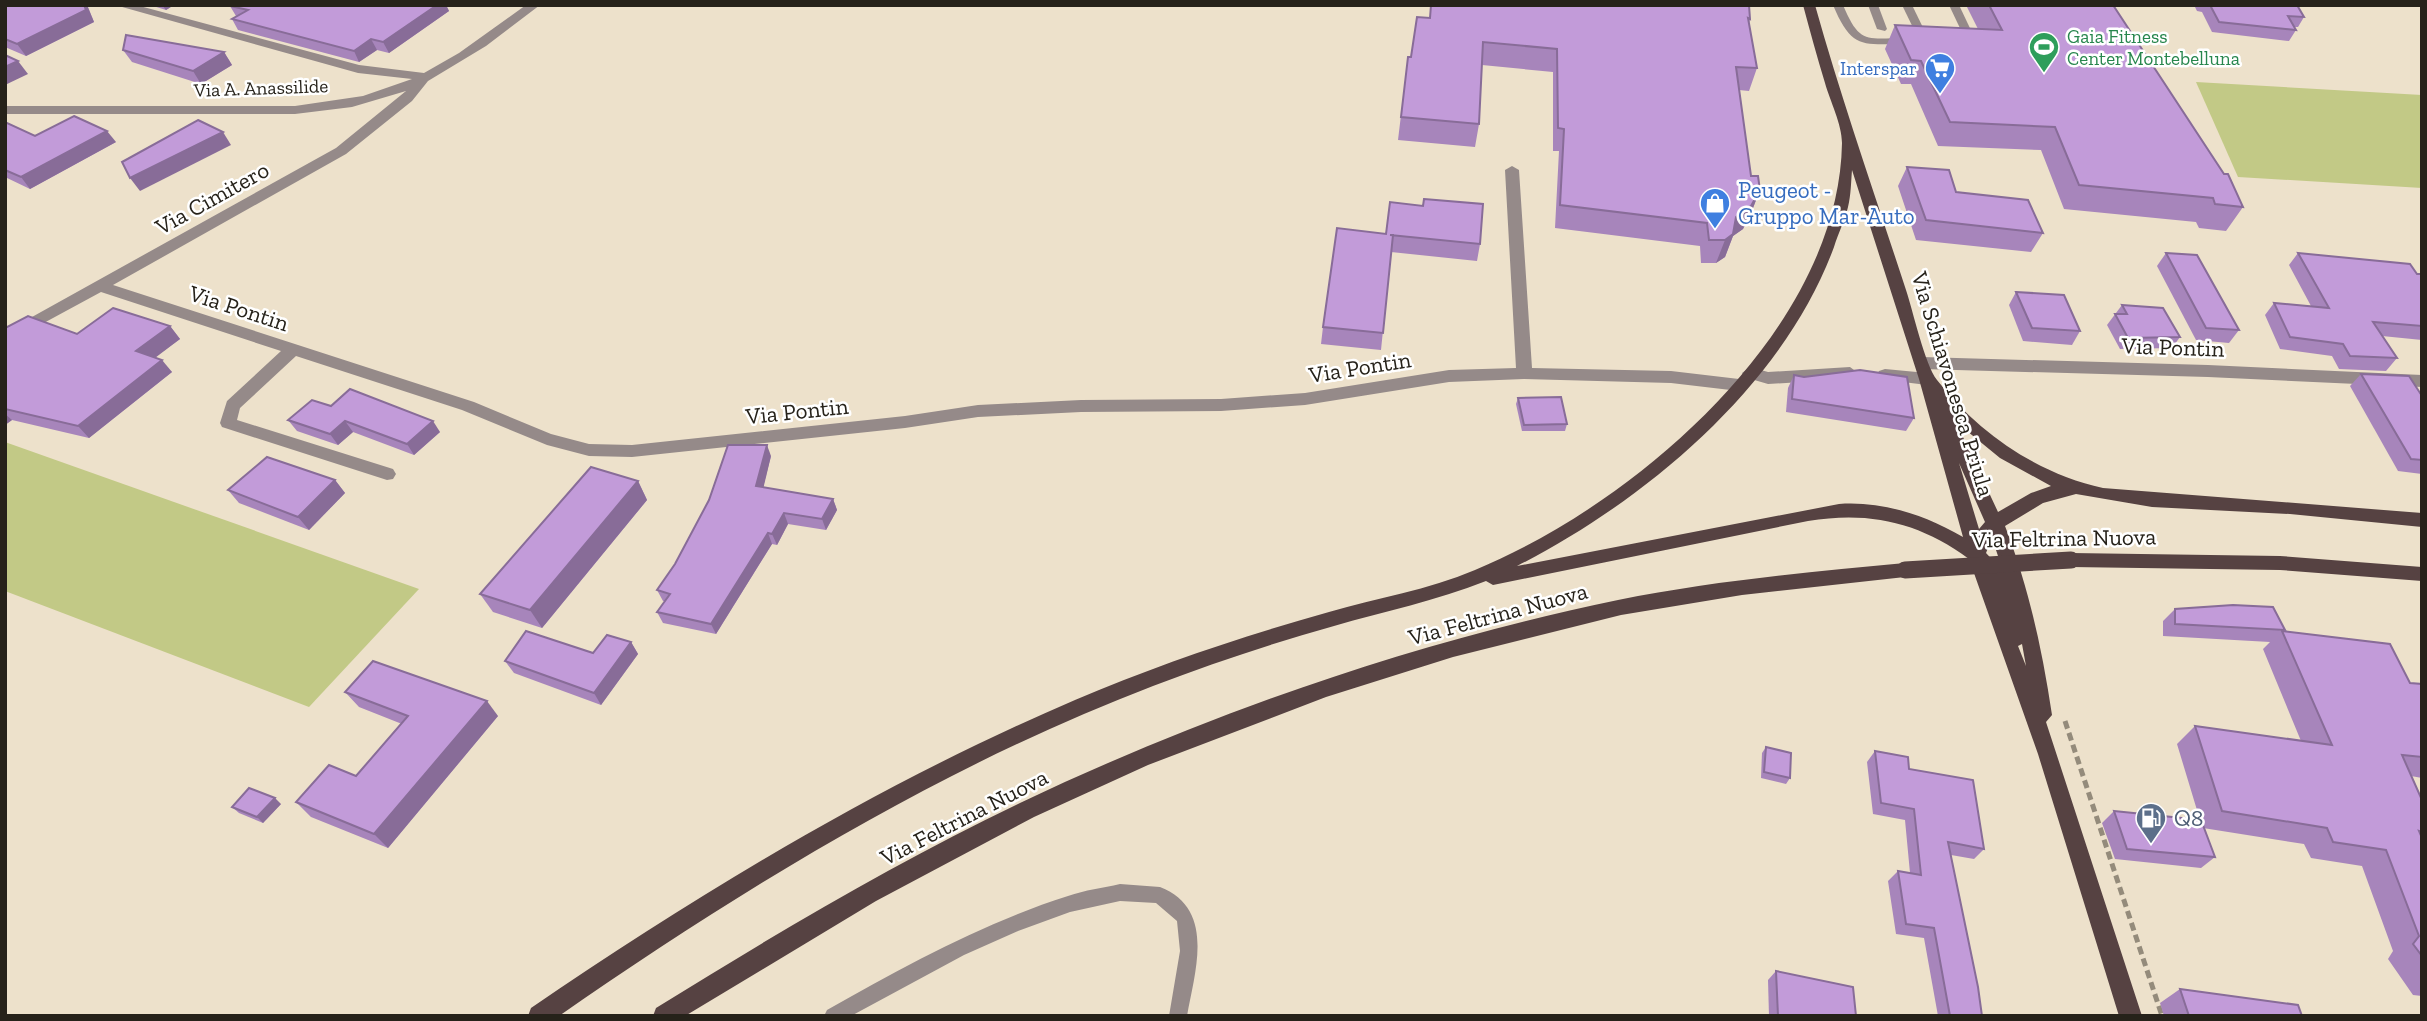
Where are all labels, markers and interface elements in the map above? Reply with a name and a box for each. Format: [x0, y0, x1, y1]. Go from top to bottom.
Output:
place label: Gaia Fitness Center Montebelluna [2067, 25, 2240, 70]
sports icon: Gaia Fitness Center Montebelluna [2027, 30, 2061, 74]
supermarket icon: Interspar [1923, 51, 1957, 95]
place label: Interspar [1840, 57, 1917, 80]
street label: Via A. Anassilide [192, 74, 329, 102]
street label: Via Cimitero [149, 155, 274, 241]
place label: Peugeot - Gruppo Mar-Auto [1738, 176, 1915, 230]
shop icon: Peugeot - Gruppo Mar-Auto [1698, 186, 1732, 230]
street label: Via Schiavonesca Priula [1905, 267, 2001, 500]
street label: Via Pontin [185, 278, 292, 337]
street label: Via Pontin [2120, 331, 2225, 363]
street label: Via Pontin [1306, 345, 1413, 389]
street label: Via Pontin [743, 392, 850, 430]
street label: Via Feltrina Nuova [1971, 522, 2156, 554]
street label: Via Feltrina Nuova [1404, 577, 1591, 652]
street label: Via Feltrina Nuova [875, 763, 1052, 872]
fuel station icon: Q8 [2134, 801, 2168, 845]
place label: Q8 [2174, 804, 2203, 832]

